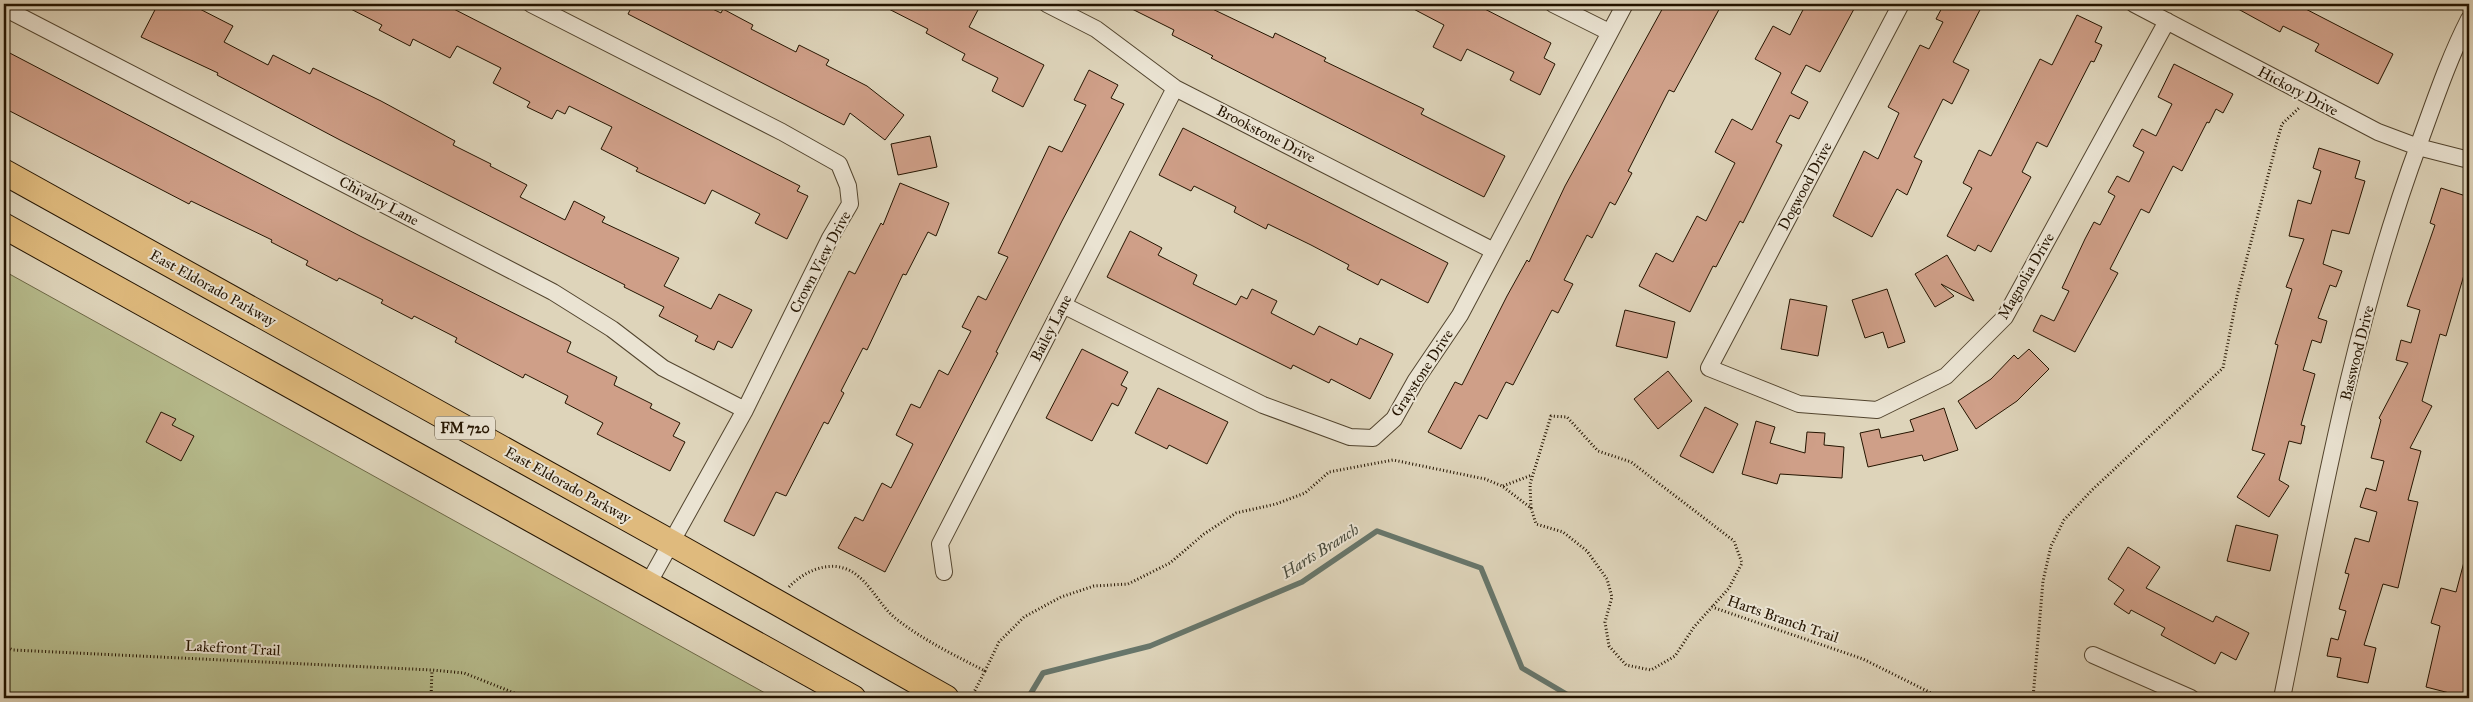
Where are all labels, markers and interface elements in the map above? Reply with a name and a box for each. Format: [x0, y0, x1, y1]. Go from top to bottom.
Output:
street label: Hickory Drive [2255, 62, 2341, 120]
street label: Brookstone Drive [1214, 101, 1318, 167]
street label: Dogwood Drive [1774, 139, 1836, 233]
street label: Chivalry Lane [336, 172, 422, 230]
street label: Crown View Drive [786, 208, 854, 316]
street label: Magnolia Drive [1994, 230, 2058, 322]
street label: East Eldorado Parkway [147, 246, 280, 331]
street label: Bailey Lane [1027, 292, 1075, 364]
street label: Basswood Drive [2336, 303, 2378, 403]
street label: Graystone Drive [1387, 326, 1457, 420]
road number: FM 720 [435, 416, 495, 439]
street label: East Eldorado Parkway [502, 443, 635, 528]
water label: Harts Branch [1277, 520, 1362, 583]
street label: Harts Branch Trail [1725, 591, 1842, 647]
street label: Lakefront Trail [185, 637, 282, 660]

